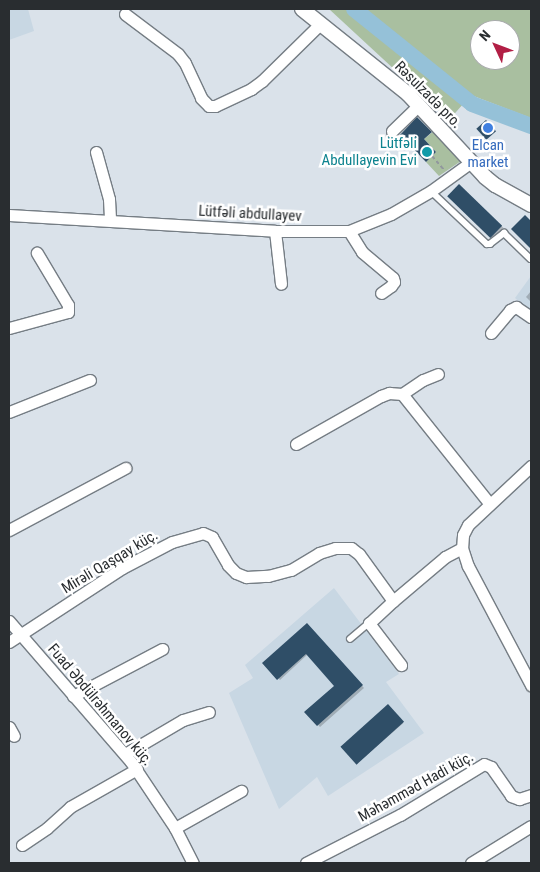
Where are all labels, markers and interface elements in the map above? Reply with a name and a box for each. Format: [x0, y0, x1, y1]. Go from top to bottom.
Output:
north arrow [470, 20, 520, 70]
text: N [476, 27, 494, 44]
street label: Rəsulzadə pro. [391, 58, 465, 132]
marker: Elcan market [482, 122, 494, 134]
place label: Lütfəli Abdullayevin Evi [322, 134, 417, 169]
place label: Elcan market [467, 136, 509, 171]
marker: Lütfəli Abdullayevin Evi [421, 146, 433, 158]
street label: Lütfəli abdullayev [198, 202, 302, 226]
street label: Mirəli Qaşqay küç. [59, 526, 161, 598]
street label: Fuad Əbdülrəhmanov küç. [44, 640, 156, 770]
street label: Məhəmməd Hadi küç. [355, 748, 477, 826]

